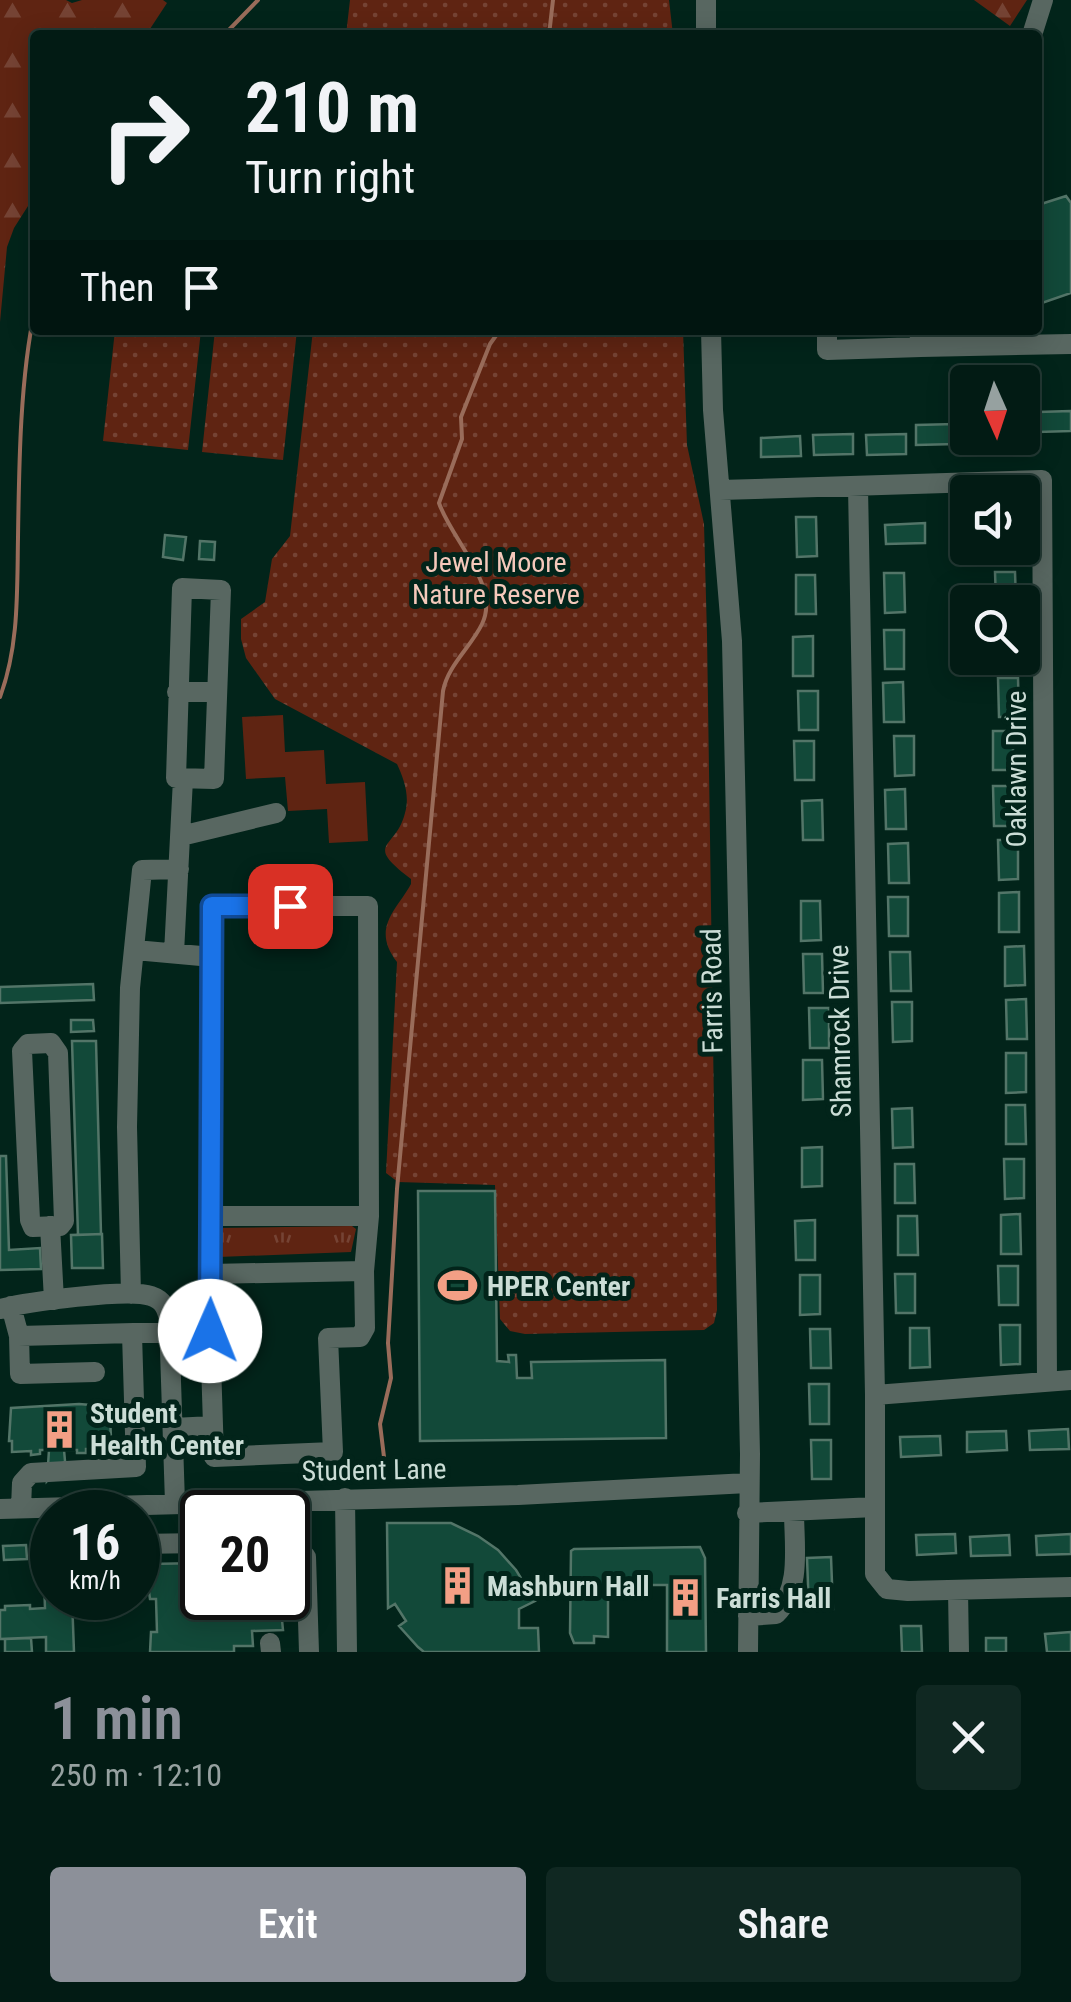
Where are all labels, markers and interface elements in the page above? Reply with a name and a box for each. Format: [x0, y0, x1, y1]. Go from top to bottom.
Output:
text: 210 m [245, 67, 419, 149]
icon: right [80, 70, 210, 200]
text: Turn right [245, 151, 415, 204]
icon: arrive [174, 260, 229, 315]
text: Then [80, 266, 154, 310]
north arrow [950, 365, 1040, 455]
map controls [950, 365, 1040, 675]
button: sound [950, 475, 1040, 565]
park label: Jewel Moore Nature Reserve [412, 546, 580, 611]
button: search [950, 585, 1040, 675]
street label: Oaklawn Drive [1000, 691, 1033, 847]
pin [248, 864, 333, 949]
icon: arrive [263, 879, 318, 934]
street label: Farris Road [694, 928, 730, 1054]
street label: Shamrock Drive [822, 944, 858, 1118]
sports icon: HPER Center [436, 1265, 478, 1307]
place label: HPER Center [487, 1270, 630, 1303]
position arrow [158, 1279, 262, 1383]
place label: Student Health Center [90, 1397, 244, 1462]
building icon: Student Health Center [39, 1408, 81, 1450]
street label: Student Lane [301, 1452, 447, 1488]
speed limit sign: 20 [180, 1490, 310, 1620]
text: 16 [70, 1514, 120, 1572]
building icon: Mashburn Hall [436, 1565, 478, 1607]
text: km/h [69, 1566, 121, 1595]
place label: Mashburn Hall [487, 1570, 650, 1603]
building icon: Farris Hall [665, 1577, 707, 1619]
place label: Farris Hall [716, 1582, 831, 1615]
text: 1 min [50, 1683, 183, 1754]
button: close [916, 1685, 1021, 1790]
text: 250 m · 12:10 [50, 1756, 222, 1794]
button: Exit [50, 1867, 526, 1982]
button: Share [546, 1867, 1021, 1982]

